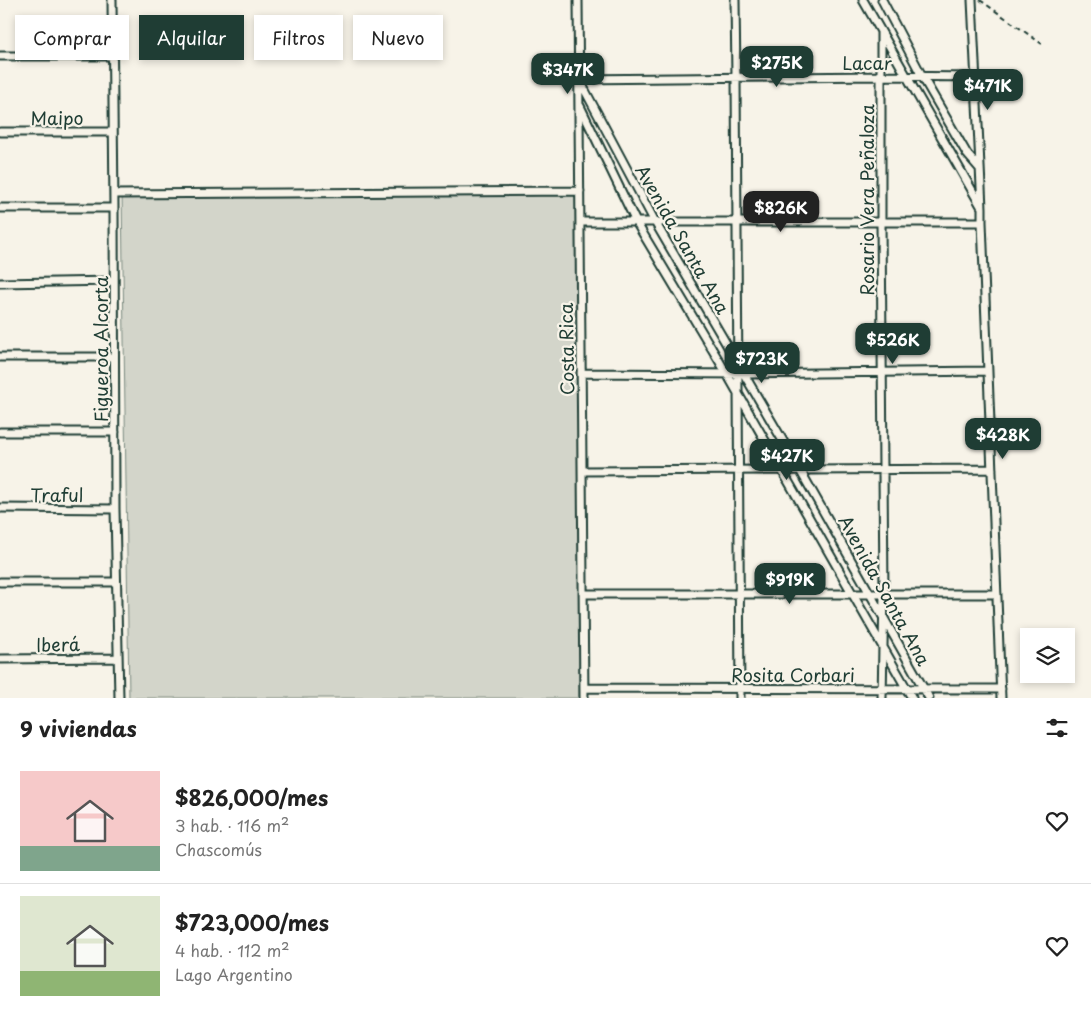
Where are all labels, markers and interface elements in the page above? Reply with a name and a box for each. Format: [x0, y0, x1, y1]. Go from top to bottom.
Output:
chip: Comprar [15, 15, 129, 60]
chip: Alquilar [139, 15, 244, 60]
chip: Filtros [254, 15, 343, 60]
chip: Nuevo [353, 15, 443, 60]
pin: $275K [742, 46, 812, 88]
street label: Lacar [842, 49, 893, 76]
text: $275K [751, 50, 803, 74]
pin: $347K [533, 52, 603, 95]
text: $347K [542, 57, 594, 81]
pin: $471K [953, 68, 1023, 111]
text: $471K [964, 73, 1012, 97]
street label: Maipo [30, 104, 84, 131]
street label: Rosario Vera Peñaloza [853, 104, 880, 296]
street label: Avenida Santa Ana [629, 159, 737, 319]
pin: $826K [746, 190, 816, 233]
text: $826K [754, 195, 808, 219]
street label: Figueroa Alcorta [87, 275, 114, 422]
street label: Costa Rica [552, 302, 580, 395]
pin: $526K [858, 322, 928, 365]
text: $526K [866, 327, 920, 351]
pin: $723K [727, 342, 797, 384]
text: $723K [736, 346, 788, 370]
pin: $428K [968, 418, 1038, 460]
text: $428K [976, 422, 1030, 446]
pin: $427K [752, 438, 822, 481]
text: $427K [761, 443, 813, 467]
street label: Traful [31, 481, 83, 508]
street label: Avenida Santa Ana [832, 510, 938, 671]
pin: $919K [755, 562, 825, 605]
text: $919K [765, 567, 815, 591]
map controls [1020, 628, 1075, 683]
button: layers [1020, 628, 1075, 683]
street label: Iberá [36, 630, 80, 658]
street label: Rosita Corbari [731, 661, 855, 688]
text: 9 viviendas [20, 712, 137, 744]
icon: filters [1043, 714, 1071, 742]
text: $826,000/mes [175, 781, 328, 813]
icon: home [60, 791, 120, 851]
icon: heart [1043, 807, 1071, 835]
text: 3 hab. · 116 m² [175, 813, 289, 837]
text: Chascomús [175, 837, 262, 861]
text: $723,000/mes [175, 906, 329, 938]
icon: home [60, 916, 120, 976]
icon: heart [1043, 932, 1071, 960]
text: 4 hab. · 112 m² [175, 938, 290, 962]
text: Lago Argentino [175, 962, 293, 986]

